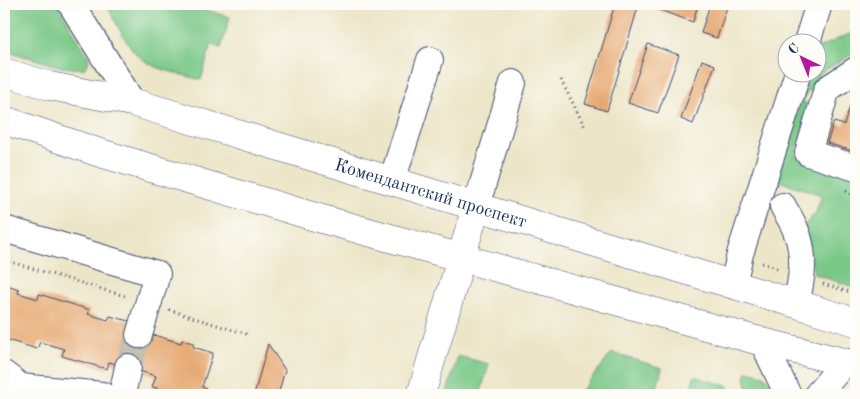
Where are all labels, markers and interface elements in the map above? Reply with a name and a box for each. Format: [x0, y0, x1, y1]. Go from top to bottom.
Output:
north arrow [778, 32, 828, 82]
text: С [786, 41, 802, 57]
street label: Комендантский проспект [332, 156, 529, 231]

